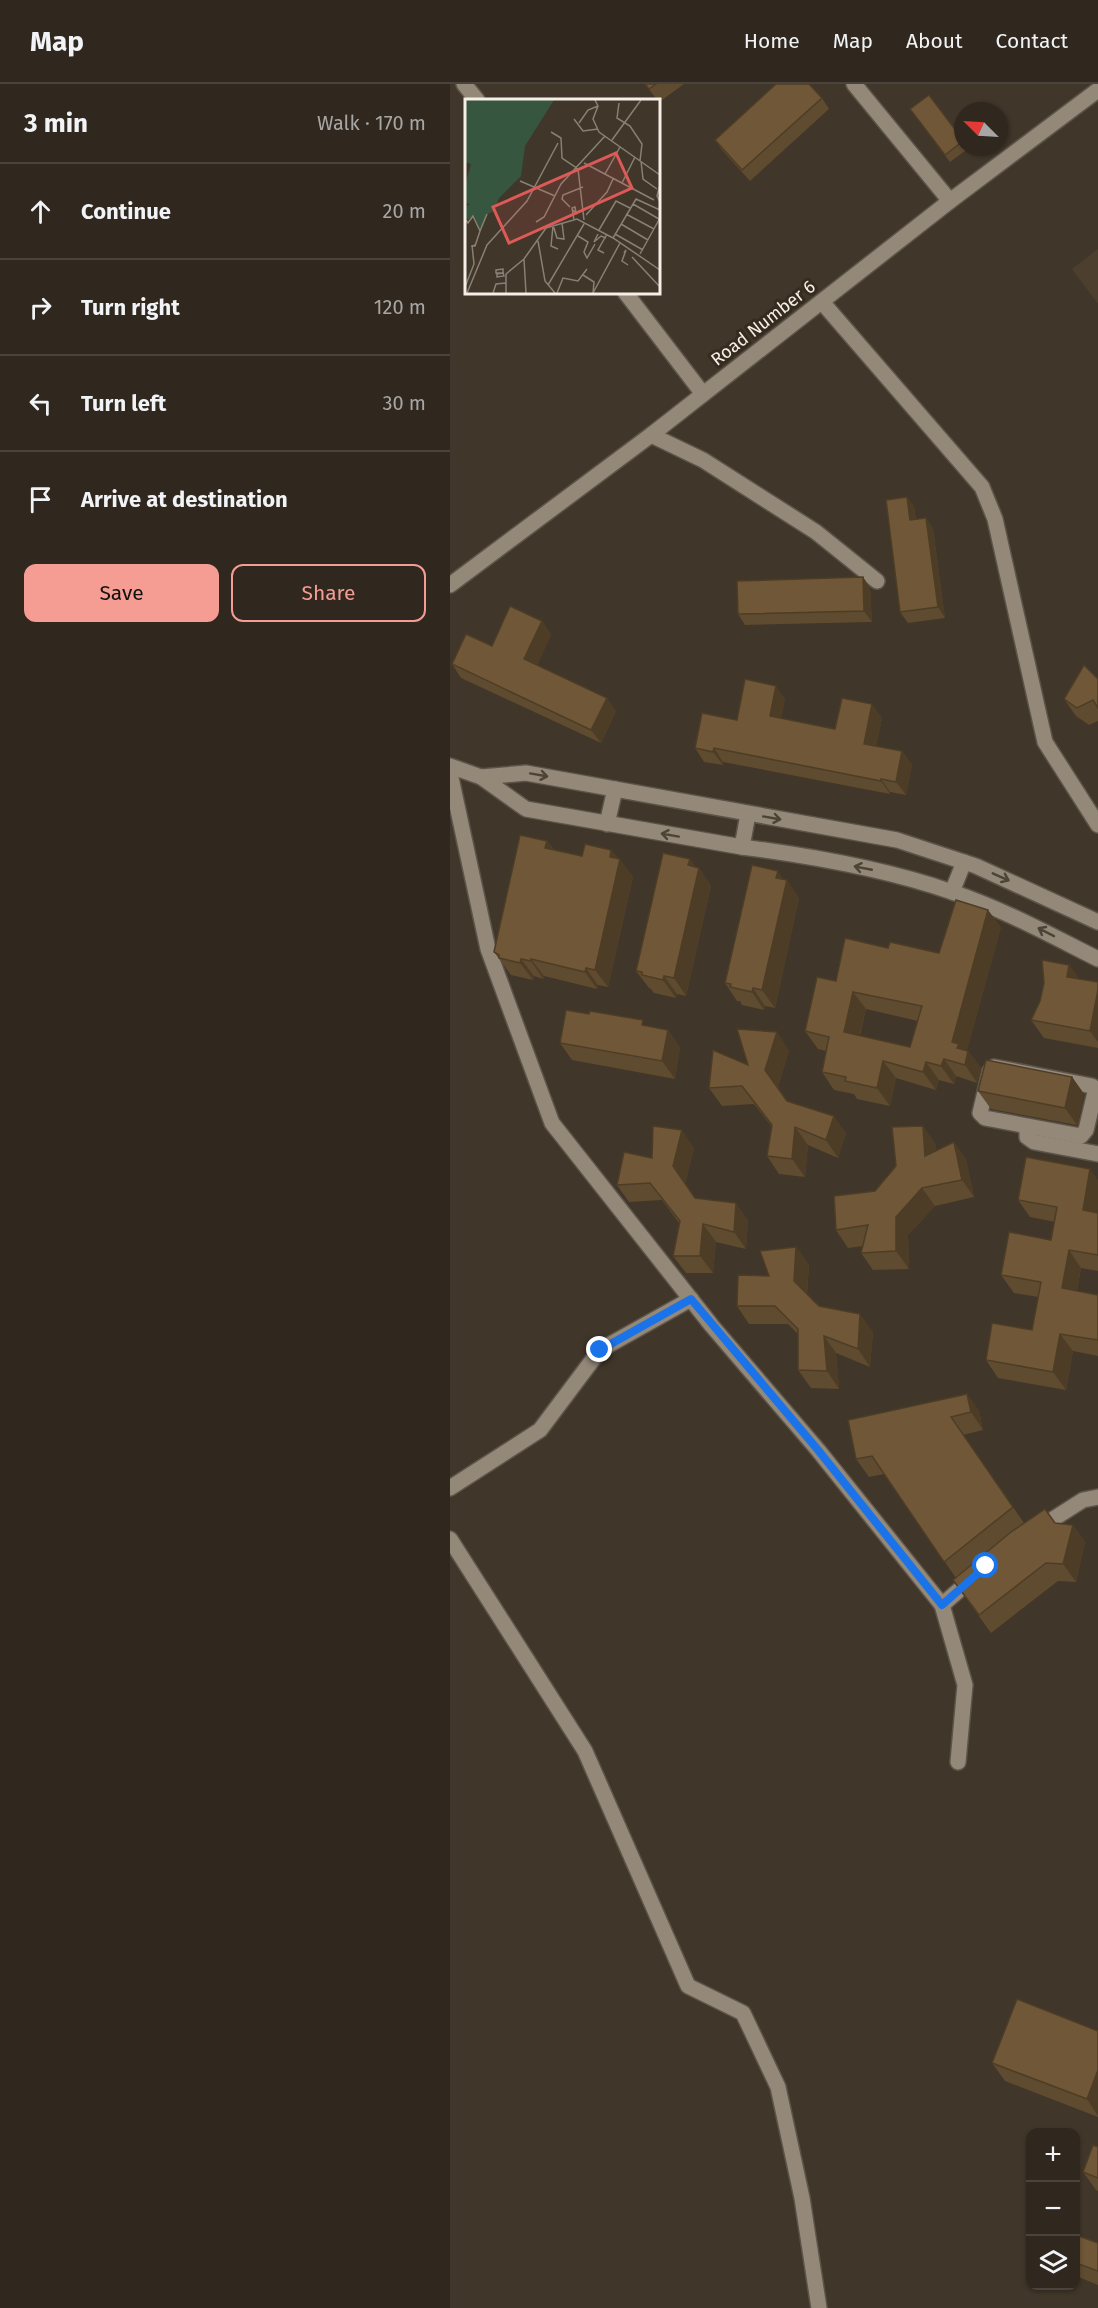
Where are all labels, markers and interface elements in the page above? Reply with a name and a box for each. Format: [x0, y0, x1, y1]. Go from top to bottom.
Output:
text: Map [30, 25, 84, 58]
text: Home [744, 28, 800, 54]
text: Map [833, 28, 873, 54]
text: About [906, 28, 963, 54]
text: Contact [996, 28, 1068, 54]
inset map [465, 99, 660, 294]
north arrow [954, 102, 1008, 156]
text: 3 min [24, 108, 88, 139]
text: Walk · 170 m [317, 111, 426, 135]
icon: ahead [24, 195, 57, 228]
text: Continue [81, 198, 171, 225]
text: 20 m [383, 199, 426, 223]
street label: Road Number 6 [706, 275, 820, 371]
icon: right [24, 291, 57, 324]
text: Turn right [81, 294, 180, 321]
text: 120 m [374, 295, 426, 319]
icon: left [24, 387, 57, 420]
text: Turn left [81, 390, 166, 417]
text: 30 m [382, 391, 426, 415]
icon: arrive [24, 483, 57, 516]
text: Arrive at destination [81, 486, 288, 513]
button: Save [24, 564, 219, 622]
button: Share [231, 564, 426, 622]
one-way arrow [529, 770, 549, 781]
one-way arrow [762, 813, 782, 824]
one-way arrow [661, 829, 681, 840]
one-way arrow [853, 862, 873, 873]
one-way arrow [991, 872, 1009, 884]
one-way arrow [1037, 926, 1055, 938]
route end [586, 1336, 612, 1362]
route start [972, 1552, 998, 1578]
map controls [1026, 2128, 1080, 2290]
button: + [1026, 2128, 1080, 2182]
button: − [1026, 2182, 1080, 2236]
button: layers [1026, 2236, 1080, 2290]

